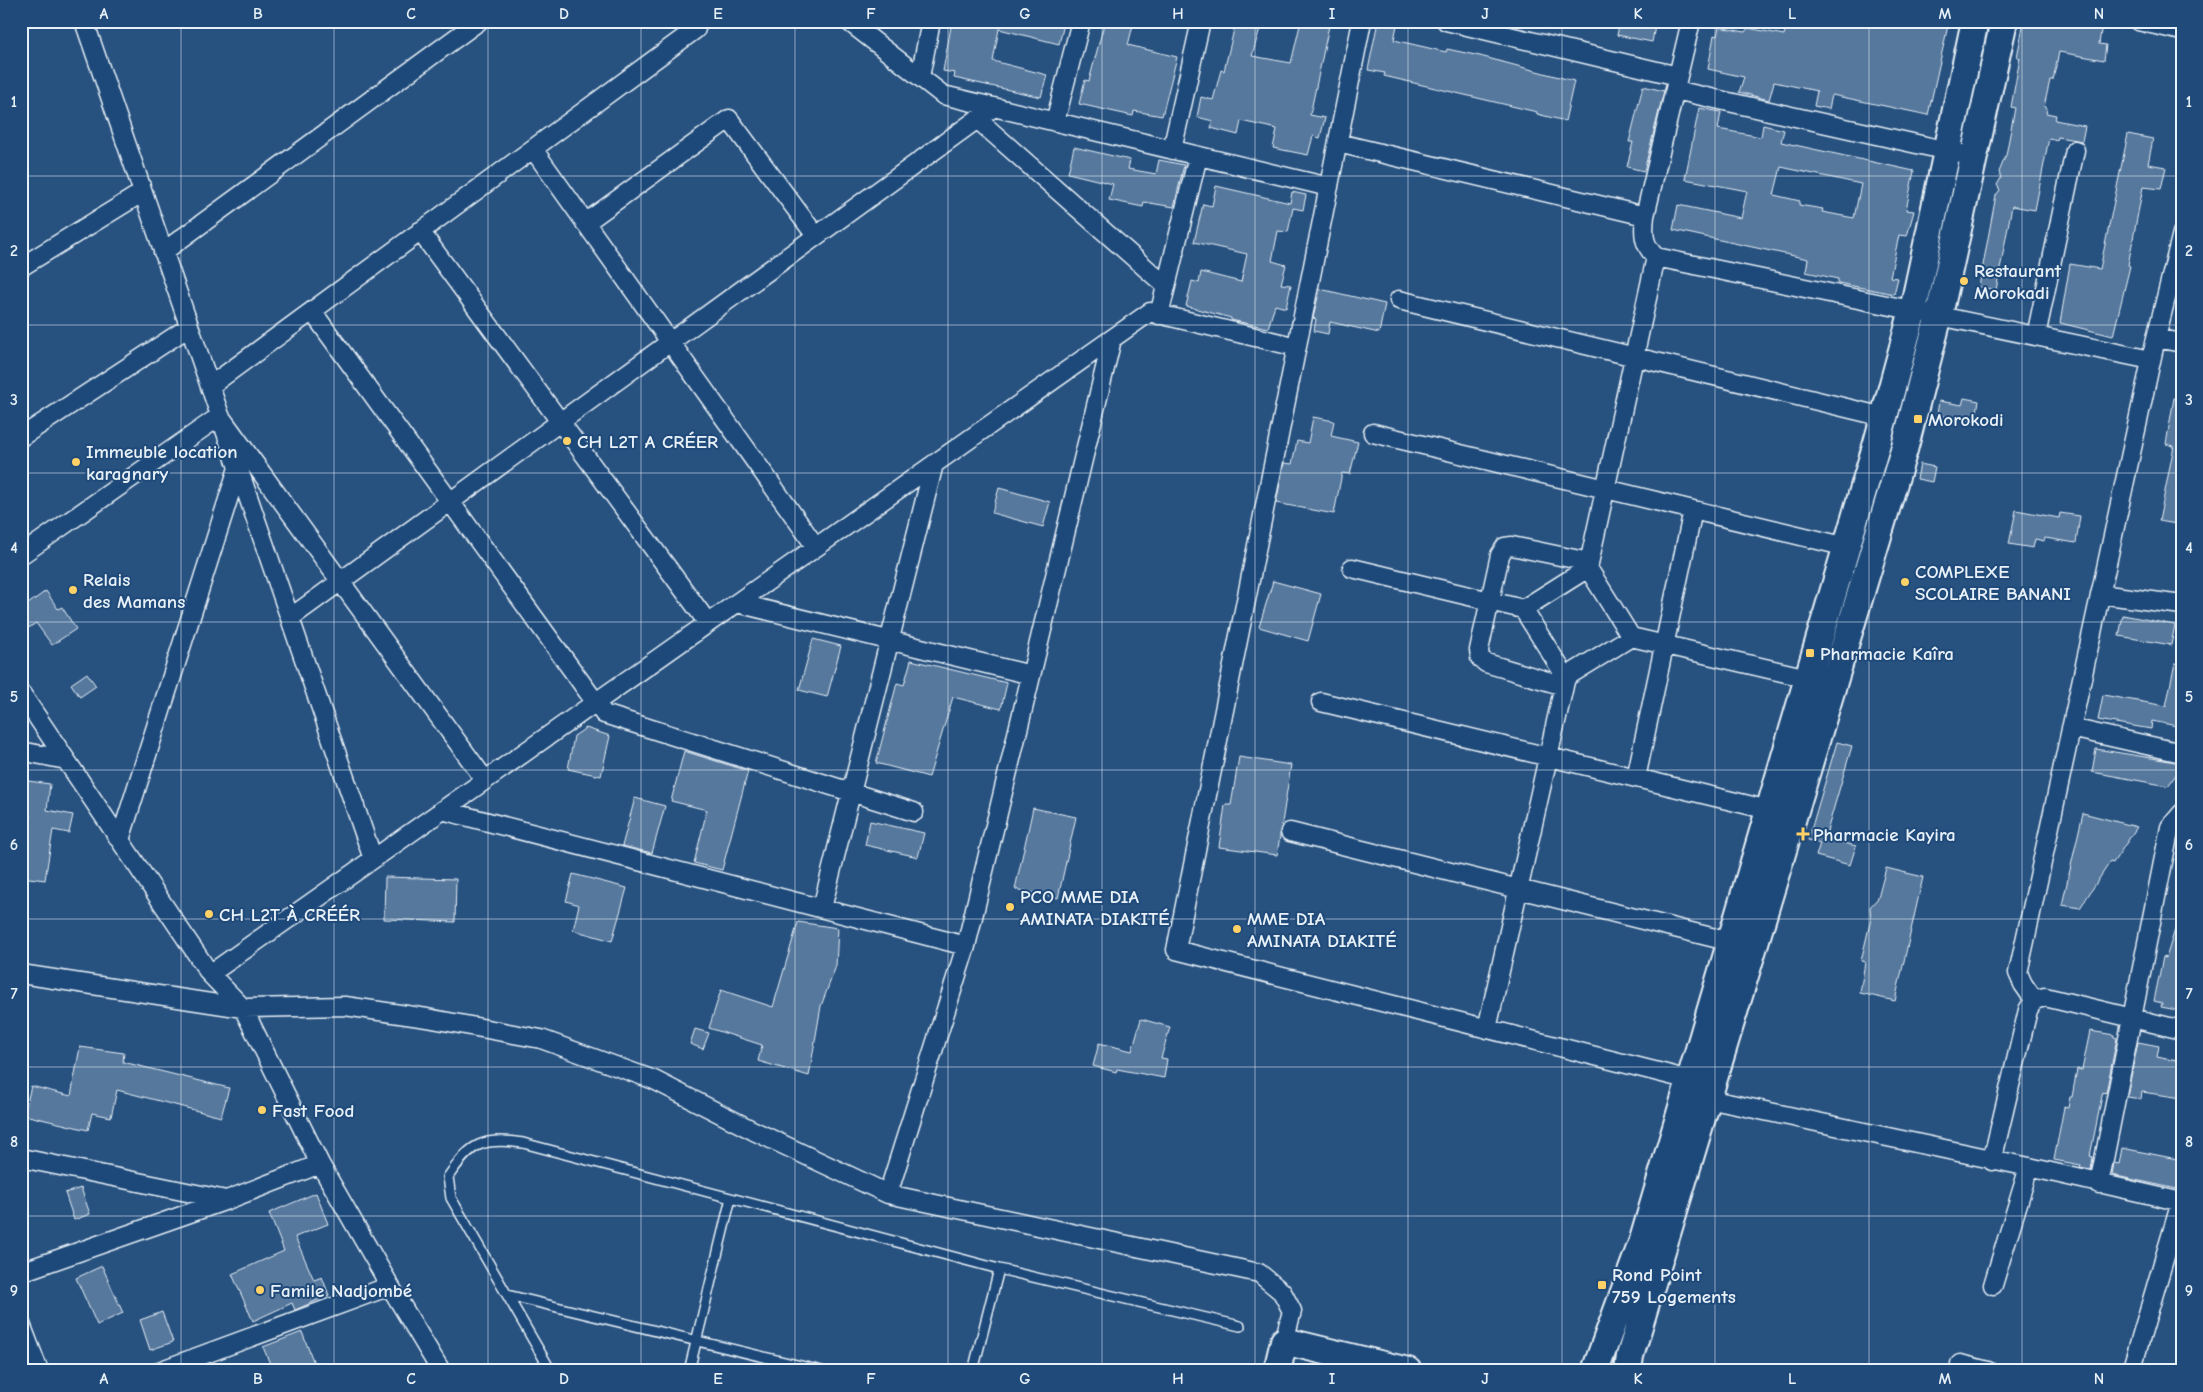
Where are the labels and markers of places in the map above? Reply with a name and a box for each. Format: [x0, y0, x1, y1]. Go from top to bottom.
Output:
place label: Restaurant Morokadi [1974, 260, 2062, 304]
marker: Restaurant Morokadi [1958, 275, 1970, 287]
place label: Morokodi [1928, 409, 2004, 431]
marker: Morokodi [1912, 413, 1924, 425]
place label: CH L2T A CRÉER [577, 431, 718, 453]
marker: CH L2T A CRÉER [561, 435, 573, 447]
place label: Immeuble location karagnary [86, 441, 238, 485]
marker: Immeuble location karagnary [70, 456, 82, 468]
place label: COMPLEXE SCOLAIRE BANANI [1915, 561, 2071, 605]
place label: Relais des Mamans [83, 569, 185, 613]
marker: COMPLEXE SCOLAIRE BANANI [1899, 576, 1911, 588]
marker: Relais des Mamans [67, 584, 79, 596]
place label: Pharmacie Kaîra [1820, 643, 1954, 665]
marker: Pharmacie Kaîra [1804, 647, 1816, 659]
place label: Pharmacie Kayira [1813, 824, 1956, 846]
marker: Pharmacie Kayira [1797, 828, 1809, 840]
place label: PCO MME DIA AMINATA DIAKITÉ [1020, 886, 1170, 930]
marker: PCO MME DIA AMINATA DIAKITÉ [1004, 901, 1016, 913]
place label: CH L2T À CRÉÉR [219, 904, 360, 926]
marker: CH L2T À CRÉÉR [203, 908, 215, 920]
place label: MME DIA AMINATA DIAKITÉ [1247, 908, 1397, 952]
marker: MME DIA AMINATA DIAKITÉ [1231, 923, 1243, 935]
place label: Fast Food [272, 1100, 354, 1122]
marker: Fast Food [256, 1104, 268, 1116]
place label: Rond Point 759 Logements [1612, 1264, 1736, 1308]
marker: Rond Point 759 Logements [1596, 1279, 1608, 1291]
place label: Famile Nadjombé [270, 1280, 412, 1302]
marker: Famile Nadjombé [254, 1284, 266, 1296]

